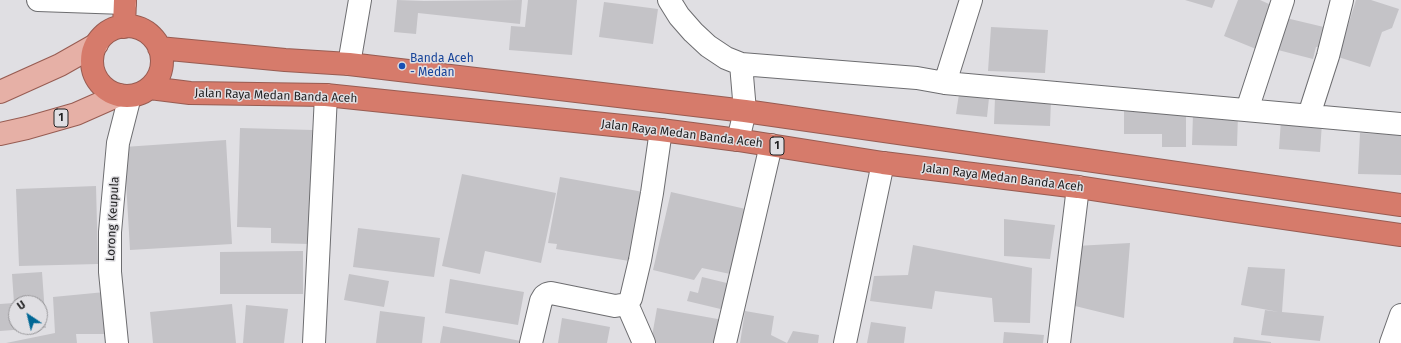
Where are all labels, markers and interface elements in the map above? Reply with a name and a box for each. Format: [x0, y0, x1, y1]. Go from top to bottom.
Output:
place label: Banda Aceh - Medan [410, 52, 474, 80]
marker: Banda Aceh - Medan [397, 61, 407, 71]
street label: Jalan Raya Medan Banda Aceh [194, 86, 358, 106]
road number: 1 [54, 109, 68, 127]
street label: Jalan Raya Medan Banda Aceh [600, 117, 764, 151]
road number: 1 [770, 137, 784, 155]
street label: Jalan Raya Medan Banda Aceh [921, 161, 1085, 195]
street label: Lorong Keupula [104, 176, 122, 262]
north arrow [8, 295, 48, 335]
text: U [15, 298, 28, 313]

